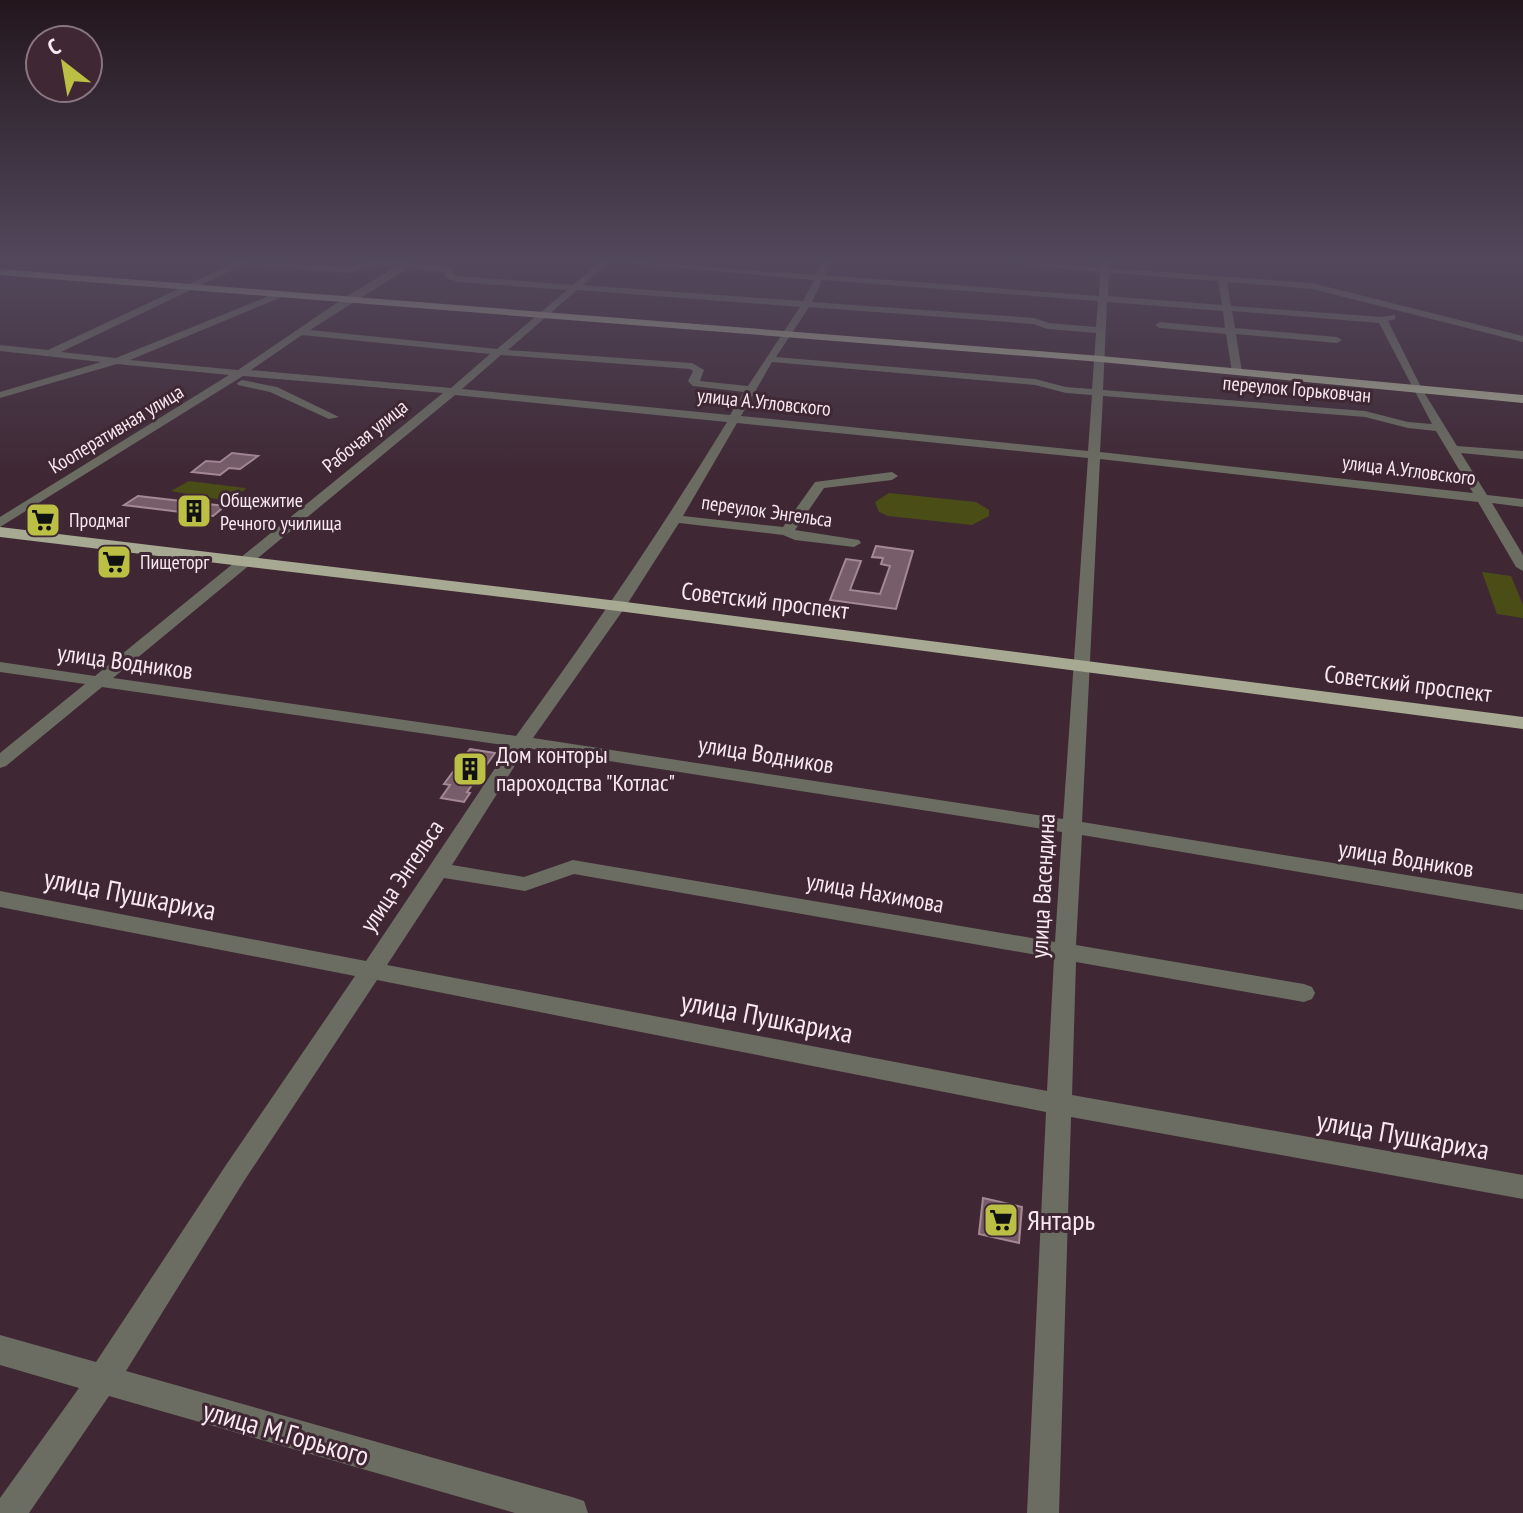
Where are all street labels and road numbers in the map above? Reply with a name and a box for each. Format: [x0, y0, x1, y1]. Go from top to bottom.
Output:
street label: переулок Горьковчан [1222, 370, 1372, 408]
street label: Кооперативная улица [44, 379, 188, 479]
street label: улица А.Угловского [696, 382, 832, 422]
street label: Рабочая улица [317, 394, 413, 478]
street label: улица А.Угловского [1341, 449, 1477, 491]
street label: переулок Энгельса [700, 489, 834, 533]
street label: Советский проспект [680, 575, 851, 626]
street label: улица Водников [55, 637, 195, 686]
street label: Советский проспект [1323, 658, 1494, 709]
street label: улица Водников [696, 729, 836, 781]
street label: улица Васендина [1023, 813, 1062, 959]
street label: улица Энгельса [353, 814, 451, 938]
street label: улица Водников [1336, 833, 1476, 885]
street label: улица Пушкариха [41, 859, 219, 928]
street label: улица Нахимова [804, 865, 946, 920]
street label: улица Пушкариха [678, 982, 856, 1051]
street label: улица Пушкариха [1314, 1101, 1492, 1168]
street label: улица М.Горького [199, 1391, 374, 1474]

